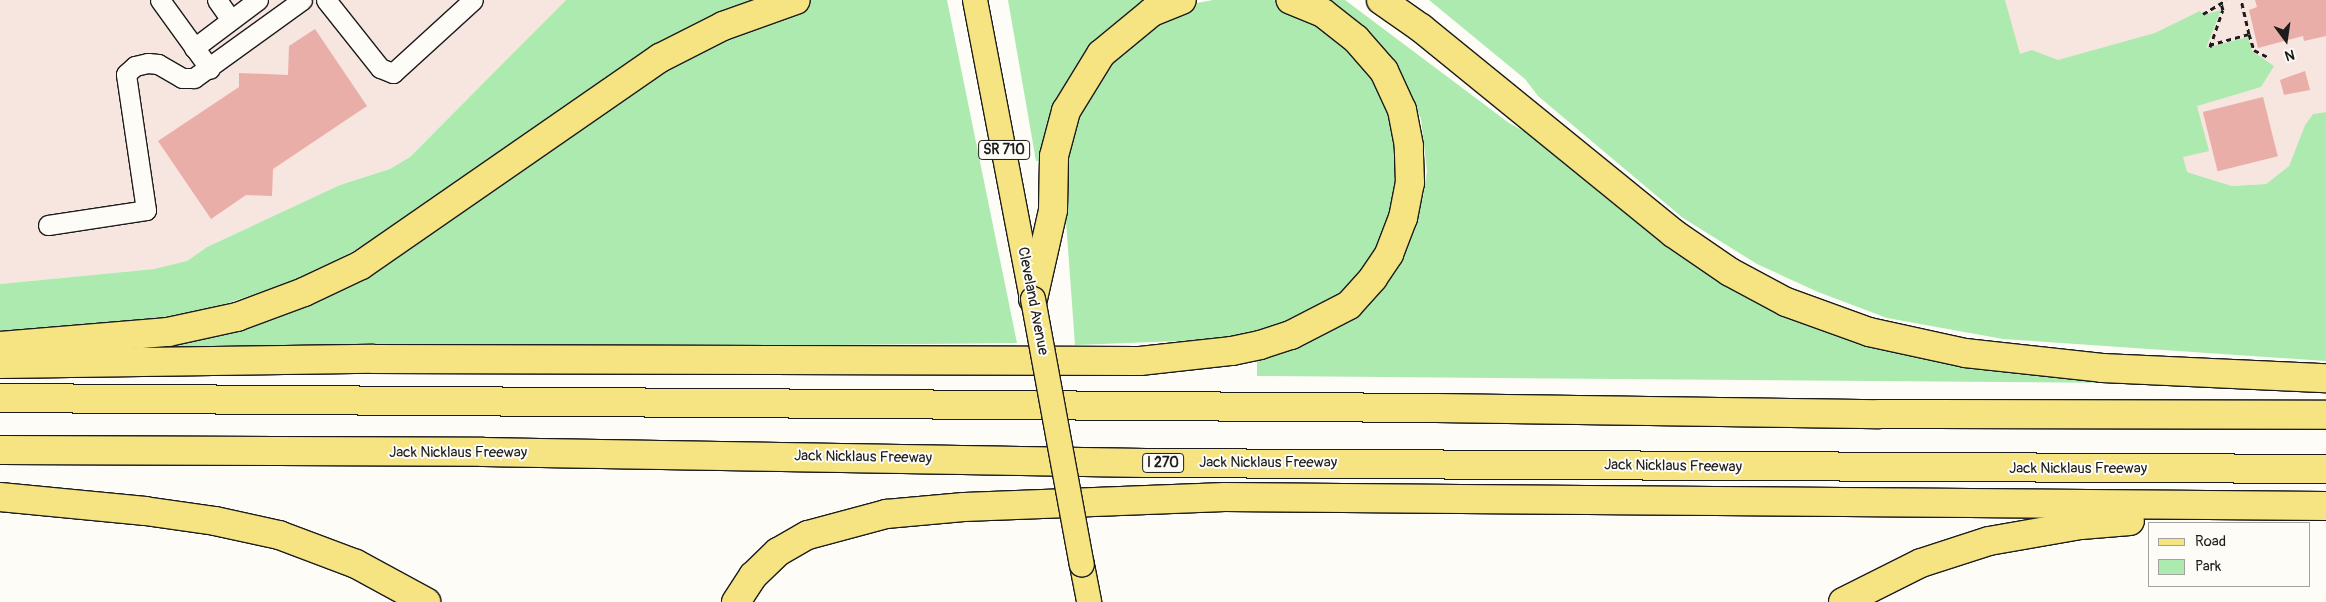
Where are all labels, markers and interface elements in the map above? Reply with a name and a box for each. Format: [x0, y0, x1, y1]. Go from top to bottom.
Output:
north arrow [2261, 15, 2311, 65]
text: N [2283, 46, 2296, 64]
road number: SR 710 [978, 138, 1030, 162]
street label: Cleveland Avenue [1014, 245, 1052, 357]
street label: Jack Nicklaus Freeway [389, 444, 527, 462]
street label: Jack Nicklaus Freeway [794, 447, 932, 467]
road number: I 270 [1142, 452, 1184, 474]
street label: Jack Nicklaus Freeway [1199, 454, 1337, 472]
street label: Jack Nicklaus Freeway [1604, 456, 1742, 476]
street label: Jack Nicklaus Freeway [2009, 460, 2147, 478]
legend [2148, 522, 2311, 587]
text: Road [2195, 532, 2226, 551]
text: Park [2195, 557, 2221, 576]

